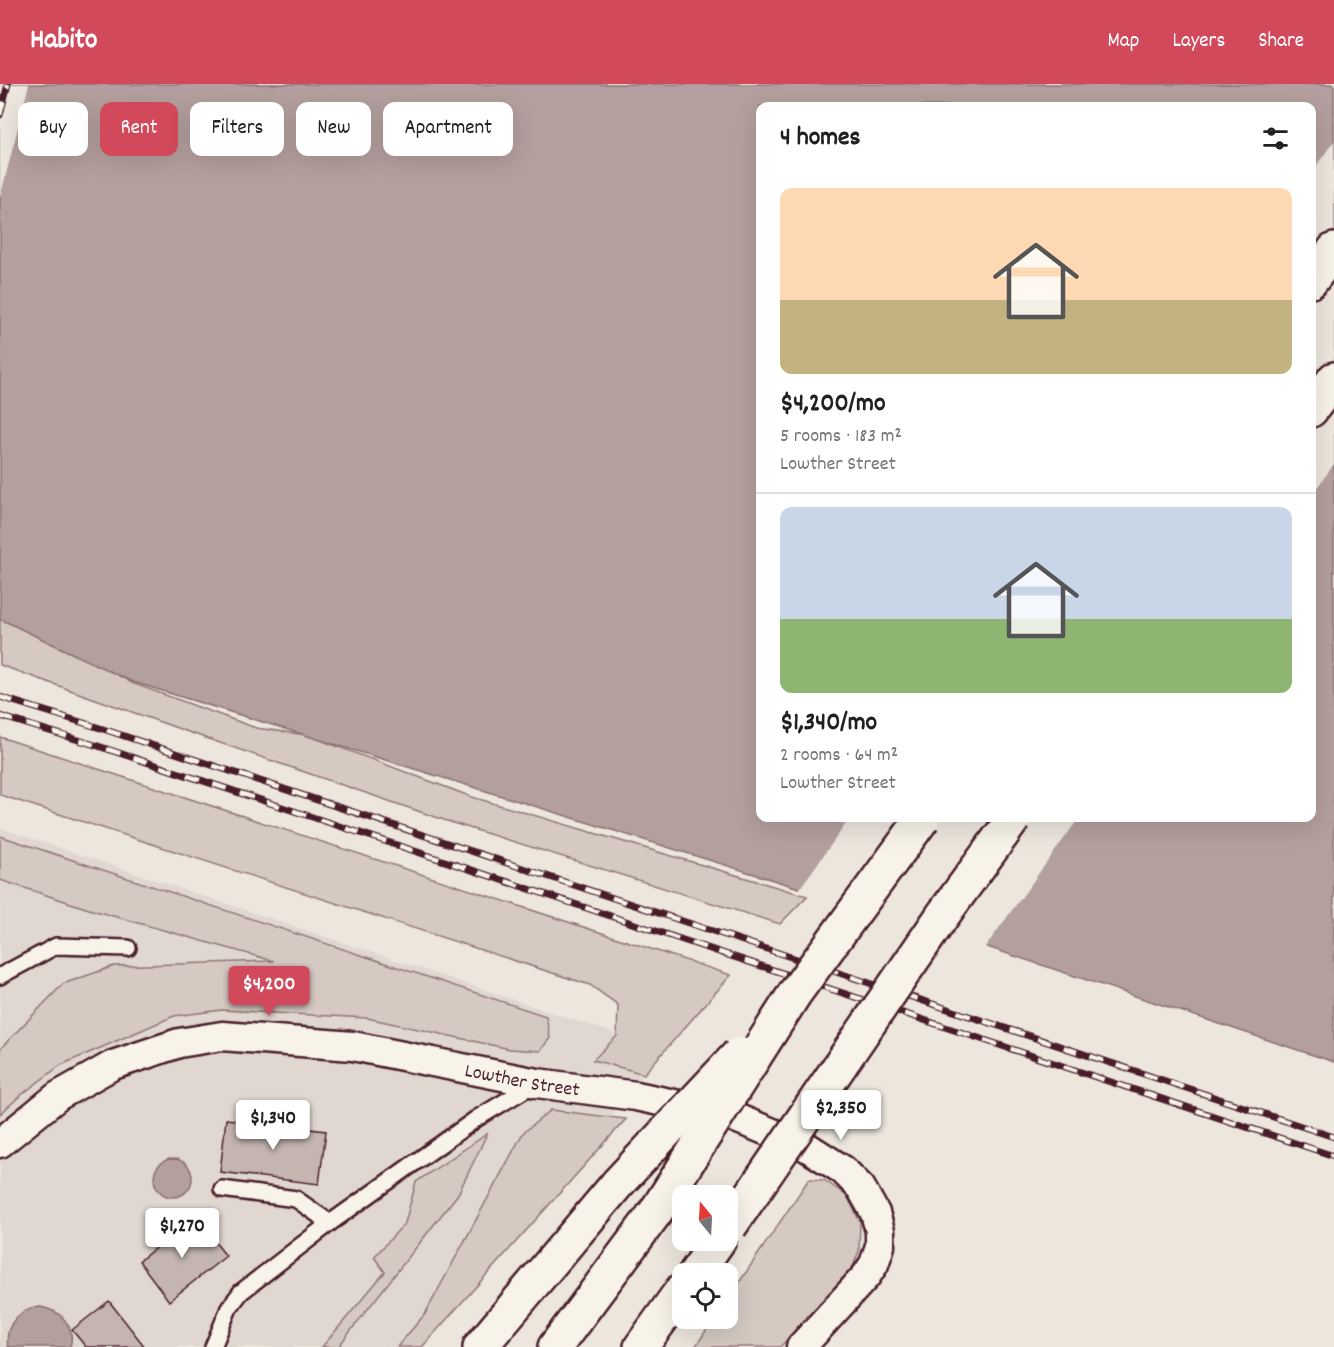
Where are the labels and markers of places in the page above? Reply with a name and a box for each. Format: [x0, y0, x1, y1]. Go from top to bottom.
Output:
pin: $4,200 [220, 966, 318, 1017]
pin: $2,350 [792, 1090, 890, 1141]
pin: $1,340 [224, 1100, 322, 1151]
pin: $1,270 [133, 1208, 231, 1259]

